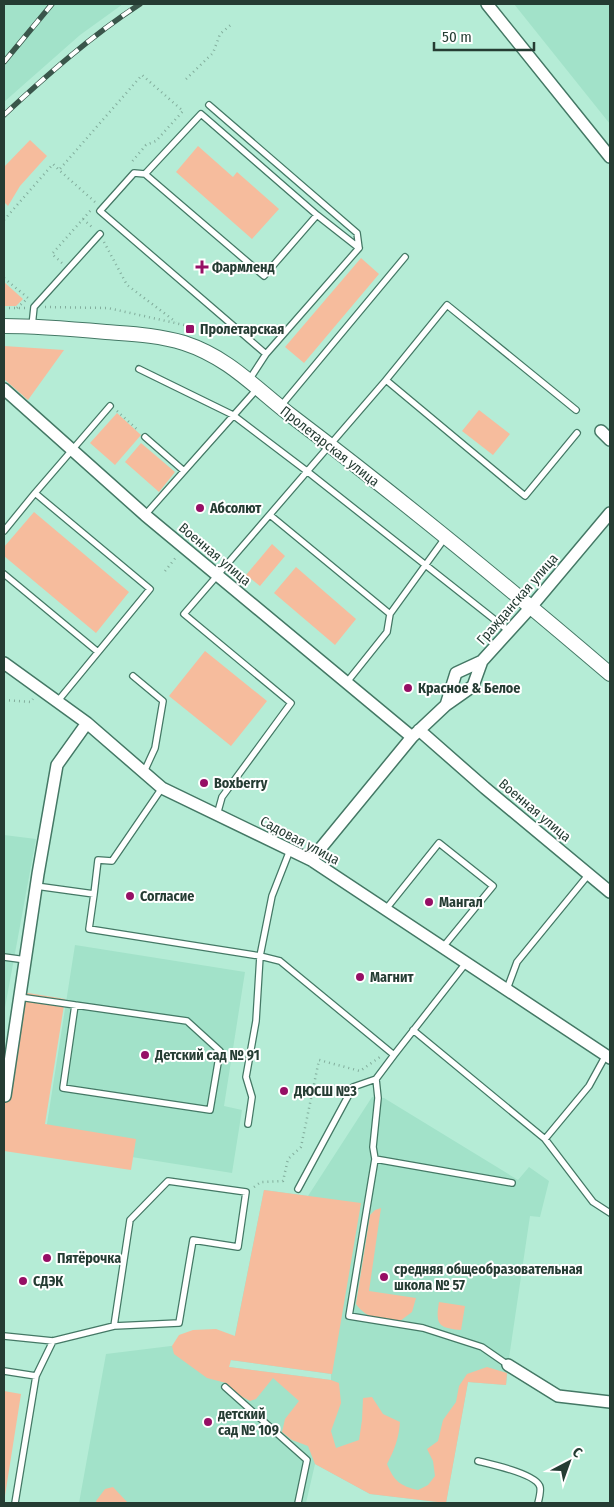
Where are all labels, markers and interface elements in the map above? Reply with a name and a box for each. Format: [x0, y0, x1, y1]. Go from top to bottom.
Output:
scale bar [434, 20, 534, 52]
text: 50 m [442, 28, 472, 46]
place label: Фармленд [212, 259, 275, 276]
marker: Фармленд [196, 261, 208, 273]
place label: Пролетарская [200, 321, 284, 338]
marker: Пролетарская [184, 323, 196, 335]
street label: Пролетарская улица [277, 402, 383, 490]
place label: Абсолют [209, 500, 262, 517]
marker: Абсолют [194, 502, 206, 514]
street label: Военная улица [175, 519, 254, 590]
street label: Гражданская улица [473, 550, 562, 648]
place label: Красное & Белое [418, 680, 520, 697]
marker: Красное & Белое [402, 682, 414, 694]
place label: Boxberry [214, 775, 268, 792]
street label: Военная улица [495, 775, 574, 846]
marker: Boxberry [198, 777, 210, 789]
street label: Садовая улица [257, 812, 342, 869]
place label: Согласие [140, 888, 194, 905]
marker: Согласие [124, 890, 136, 902]
place label: Мангал [439, 894, 483, 911]
marker: Мангал [423, 896, 435, 908]
place label: Магнит [370, 969, 414, 986]
marker: Магнит [354, 971, 366, 983]
place label: Детский сад № 91 [154, 1047, 260, 1064]
marker: Детский сад № 91 [139, 1049, 151, 1061]
place label: ДЮСШ №3 [293, 1083, 357, 1100]
marker: ДЮСШ №3 [278, 1085, 290, 1097]
place label: Пятёрочка [57, 1250, 121, 1267]
marker: Пятёрочка [41, 1252, 53, 1264]
place label: средняя общеобразовательная школа № 57 [394, 1261, 583, 1294]
marker: средняя общеобразовательная школа № 57 [378, 1271, 390, 1283]
place label: СДЭК [33, 1273, 64, 1290]
marker: СДЭК [17, 1275, 29, 1287]
place label: детский сад № 109 [217, 1406, 279, 1439]
marker: детский сад № 109 [202, 1416, 214, 1428]
north arrow [544, 1437, 594, 1487]
text: С [569, 1444, 586, 1462]

